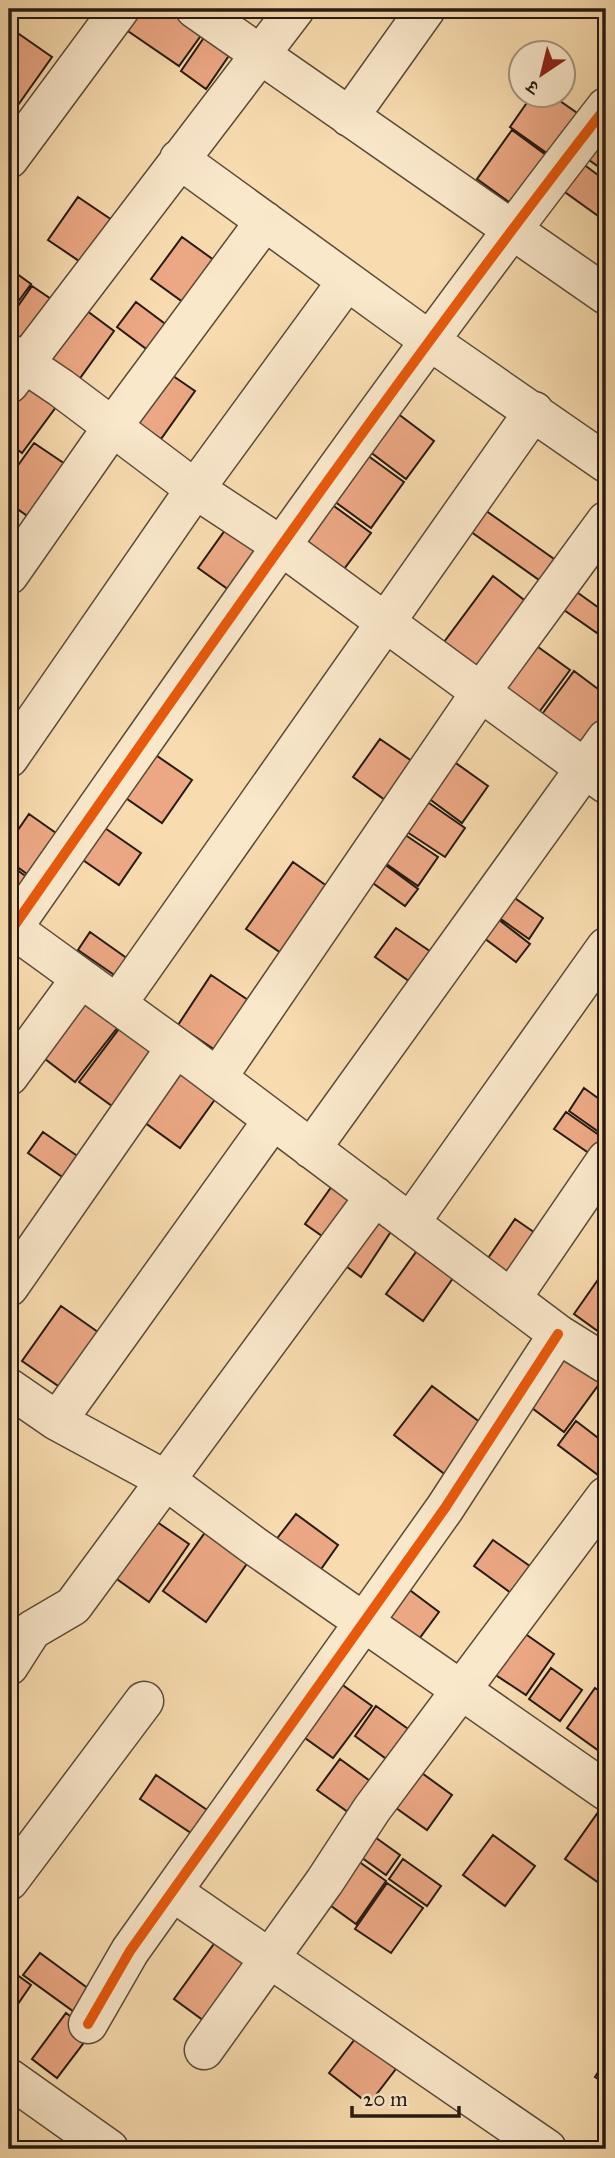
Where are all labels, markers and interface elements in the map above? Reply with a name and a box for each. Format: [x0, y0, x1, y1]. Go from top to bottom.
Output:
north arrow [506, 38, 576, 108]
text: उ [521, 75, 545, 101]
scale bar [352, 2074, 459, 2118]
text: 20 m [363, 2086, 408, 2112]

